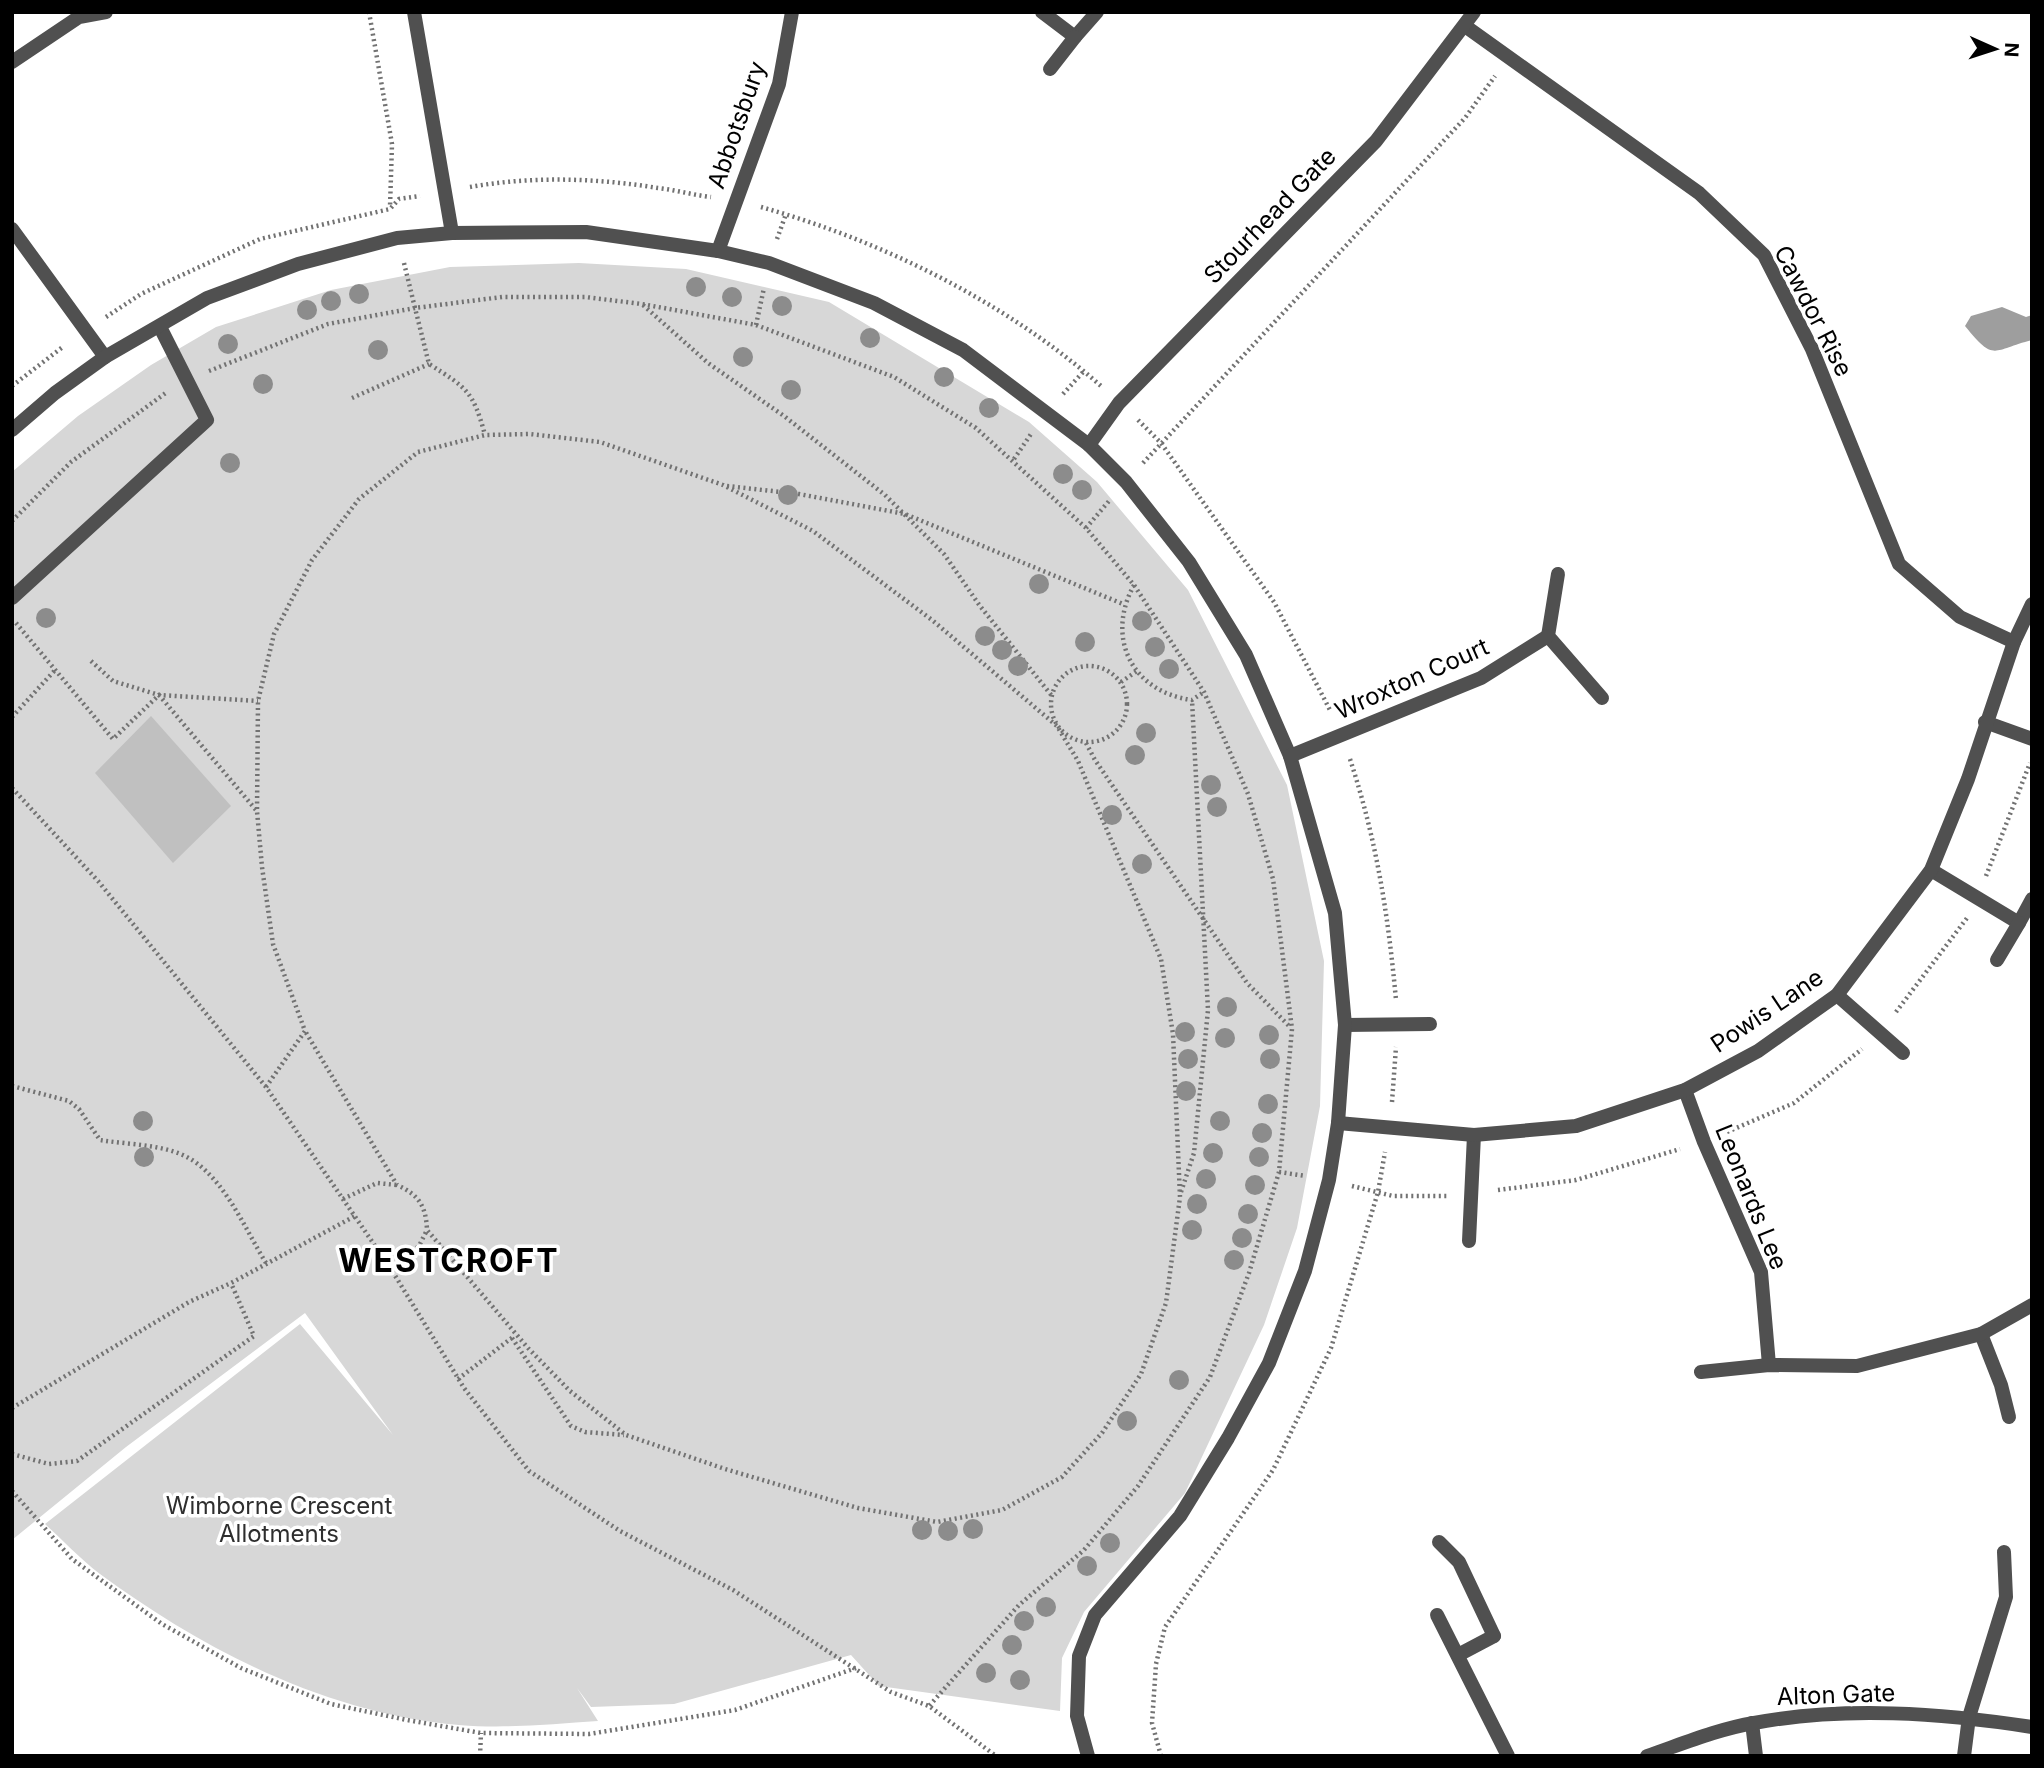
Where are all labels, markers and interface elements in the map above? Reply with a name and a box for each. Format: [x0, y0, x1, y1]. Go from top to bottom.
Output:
north arrow [1960, 14, 2030, 84]
text: N [2000, 42, 2023, 58]
street label: Abbotsbury [701, 58, 772, 192]
street label: Stourhead Gate [1198, 142, 1342, 290]
street label: Cawdor Rise [1768, 240, 1859, 381]
street label: Wroxton Court [1330, 632, 1493, 725]
street label: Powis Lane [1705, 962, 1828, 1059]
street label: Leonards Lee [1709, 1120, 1794, 1274]
district label: WESTCROFT [338, 1241, 560, 1280]
park label: Wimborne Crescent Allotments [166, 1491, 392, 1548]
street label: Alton Gate [1776, 1678, 1896, 1711]

